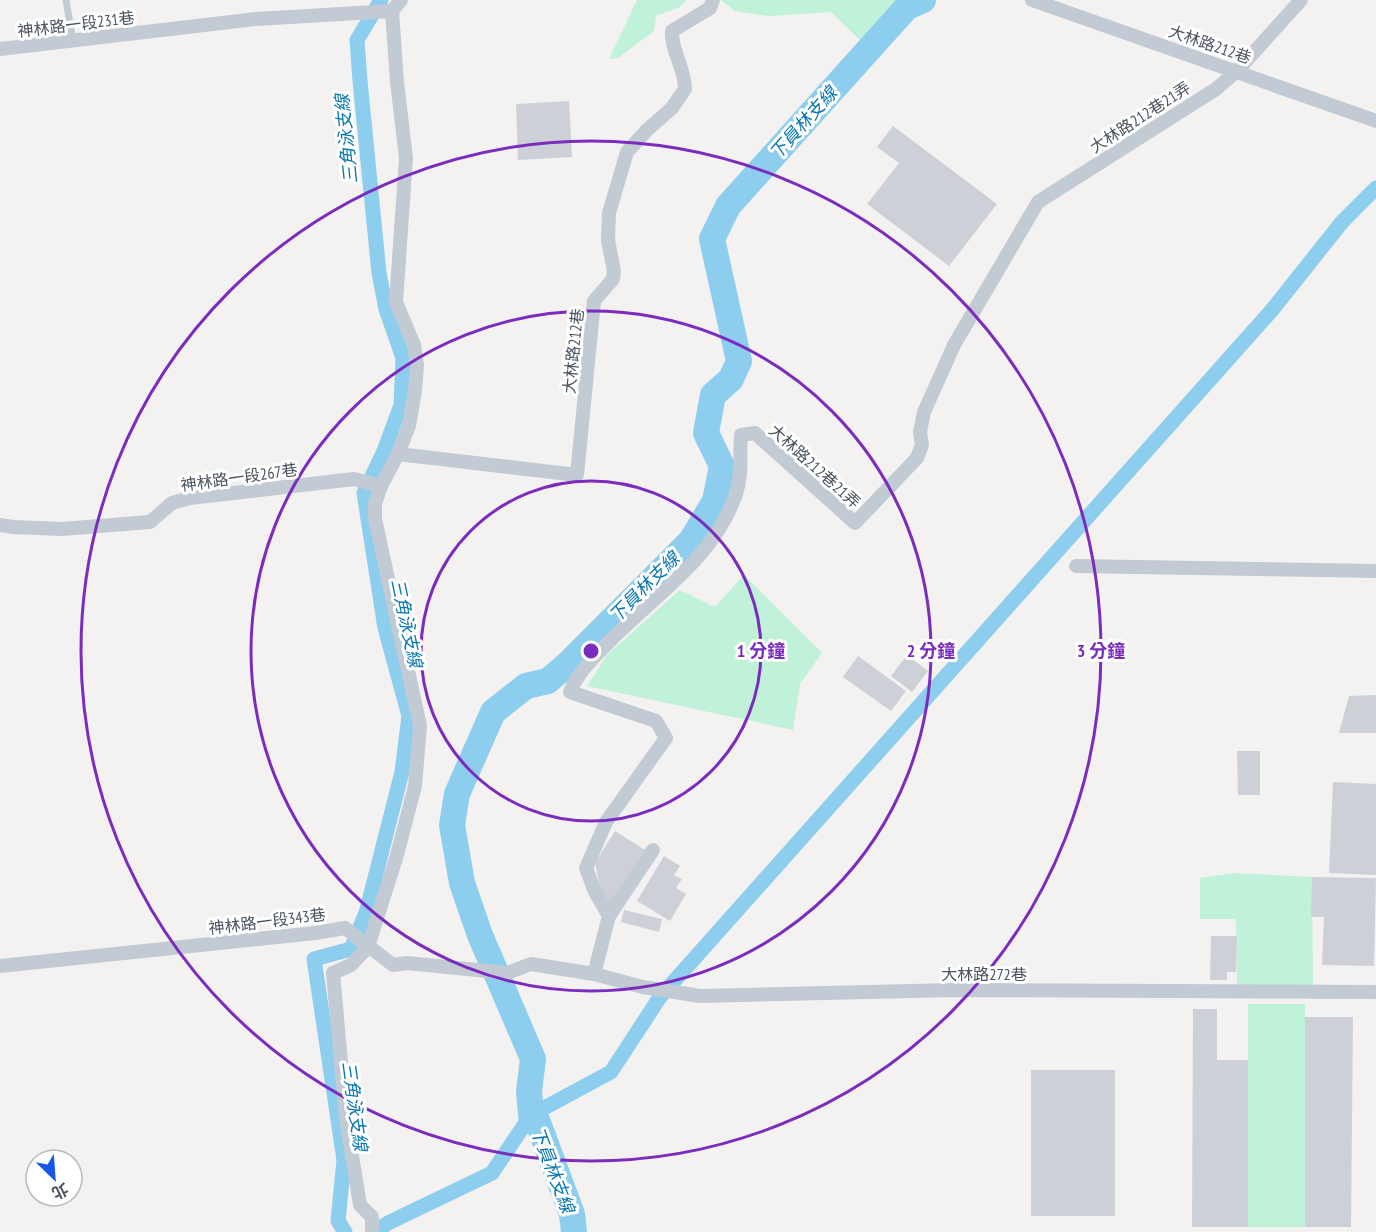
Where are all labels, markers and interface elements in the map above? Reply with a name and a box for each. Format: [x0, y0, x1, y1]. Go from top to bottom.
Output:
street label: 神林路一段231巷 [16, 7, 136, 41]
street label: 大林路212巷 [1166, 21, 1254, 67]
street label: 大林路212巷21弄 [1086, 77, 1194, 157]
water label: 下員林支線 [764, 80, 843, 164]
water label: 三角泳支線 [330, 91, 362, 185]
street label: 大林路212巷 [559, 307, 587, 395]
street label: 大林路212巷21弄 [765, 420, 865, 512]
street label: 神林路一段267巷 [179, 459, 299, 495]
water label: 下員林支線 [604, 546, 685, 627]
water label: 三角泳支線 [386, 577, 428, 671]
text: 1 分鐘 [737, 639, 785, 662]
text: 2 分鐘 [907, 639, 955, 662]
text: 3 分鐘 [1077, 639, 1125, 662]
centre of rings [581, 641, 601, 661]
street label: 神林路一段343巷 [207, 904, 327, 938]
street label: 大林路272巷 [941, 964, 1027, 984]
water label: 三角泳支線 [337, 1060, 373, 1154]
water label: 下員林支線 [526, 1124, 581, 1218]
north arrow [24, 1148, 84, 1208]
text: 北 [49, 1179, 72, 1204]

